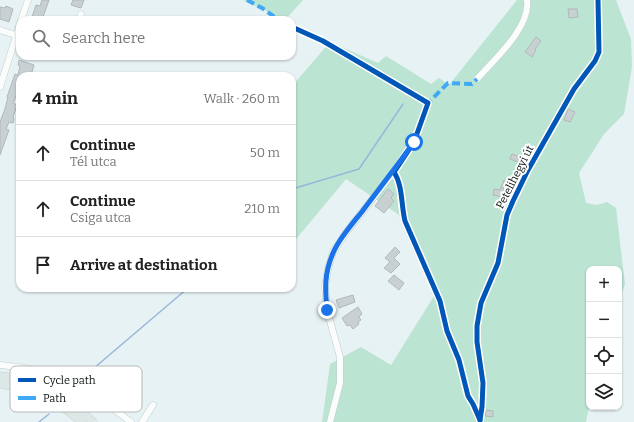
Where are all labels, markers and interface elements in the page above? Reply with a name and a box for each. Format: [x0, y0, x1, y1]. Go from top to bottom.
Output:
search box [16, 16, 296, 60]
icon: search [30, 27, 52, 49]
text: Search here [62, 29, 145, 47]
text: 4 min [32, 88, 78, 109]
text: Walk · 260 m [204, 91, 280, 106]
route start [405, 133, 423, 151]
text: Continue [70, 136, 136, 154]
icon: ahead [32, 142, 54, 164]
street label: Petelihegyi út [493, 143, 537, 211]
text: 50 m [250, 145, 280, 160]
text: Tél utca [70, 154, 117, 169]
text: Continue [70, 192, 136, 210]
icon: ahead [32, 198, 54, 220]
text: 210 m [244, 201, 280, 216]
text: Csiga utca [70, 210, 131, 225]
icon: arrive [32, 254, 54, 276]
text: Arrive at destination [70, 256, 217, 274]
map controls [586, 266, 622, 410]
button: + [586, 266, 622, 302]
route end [318, 301, 336, 319]
button: − [586, 302, 622, 338]
button: locate [586, 338, 622, 374]
legend [10, 366, 142, 412]
text: Cycle path [43, 374, 96, 387]
button: layers [586, 374, 622, 410]
text: Path [43, 392, 66, 405]

